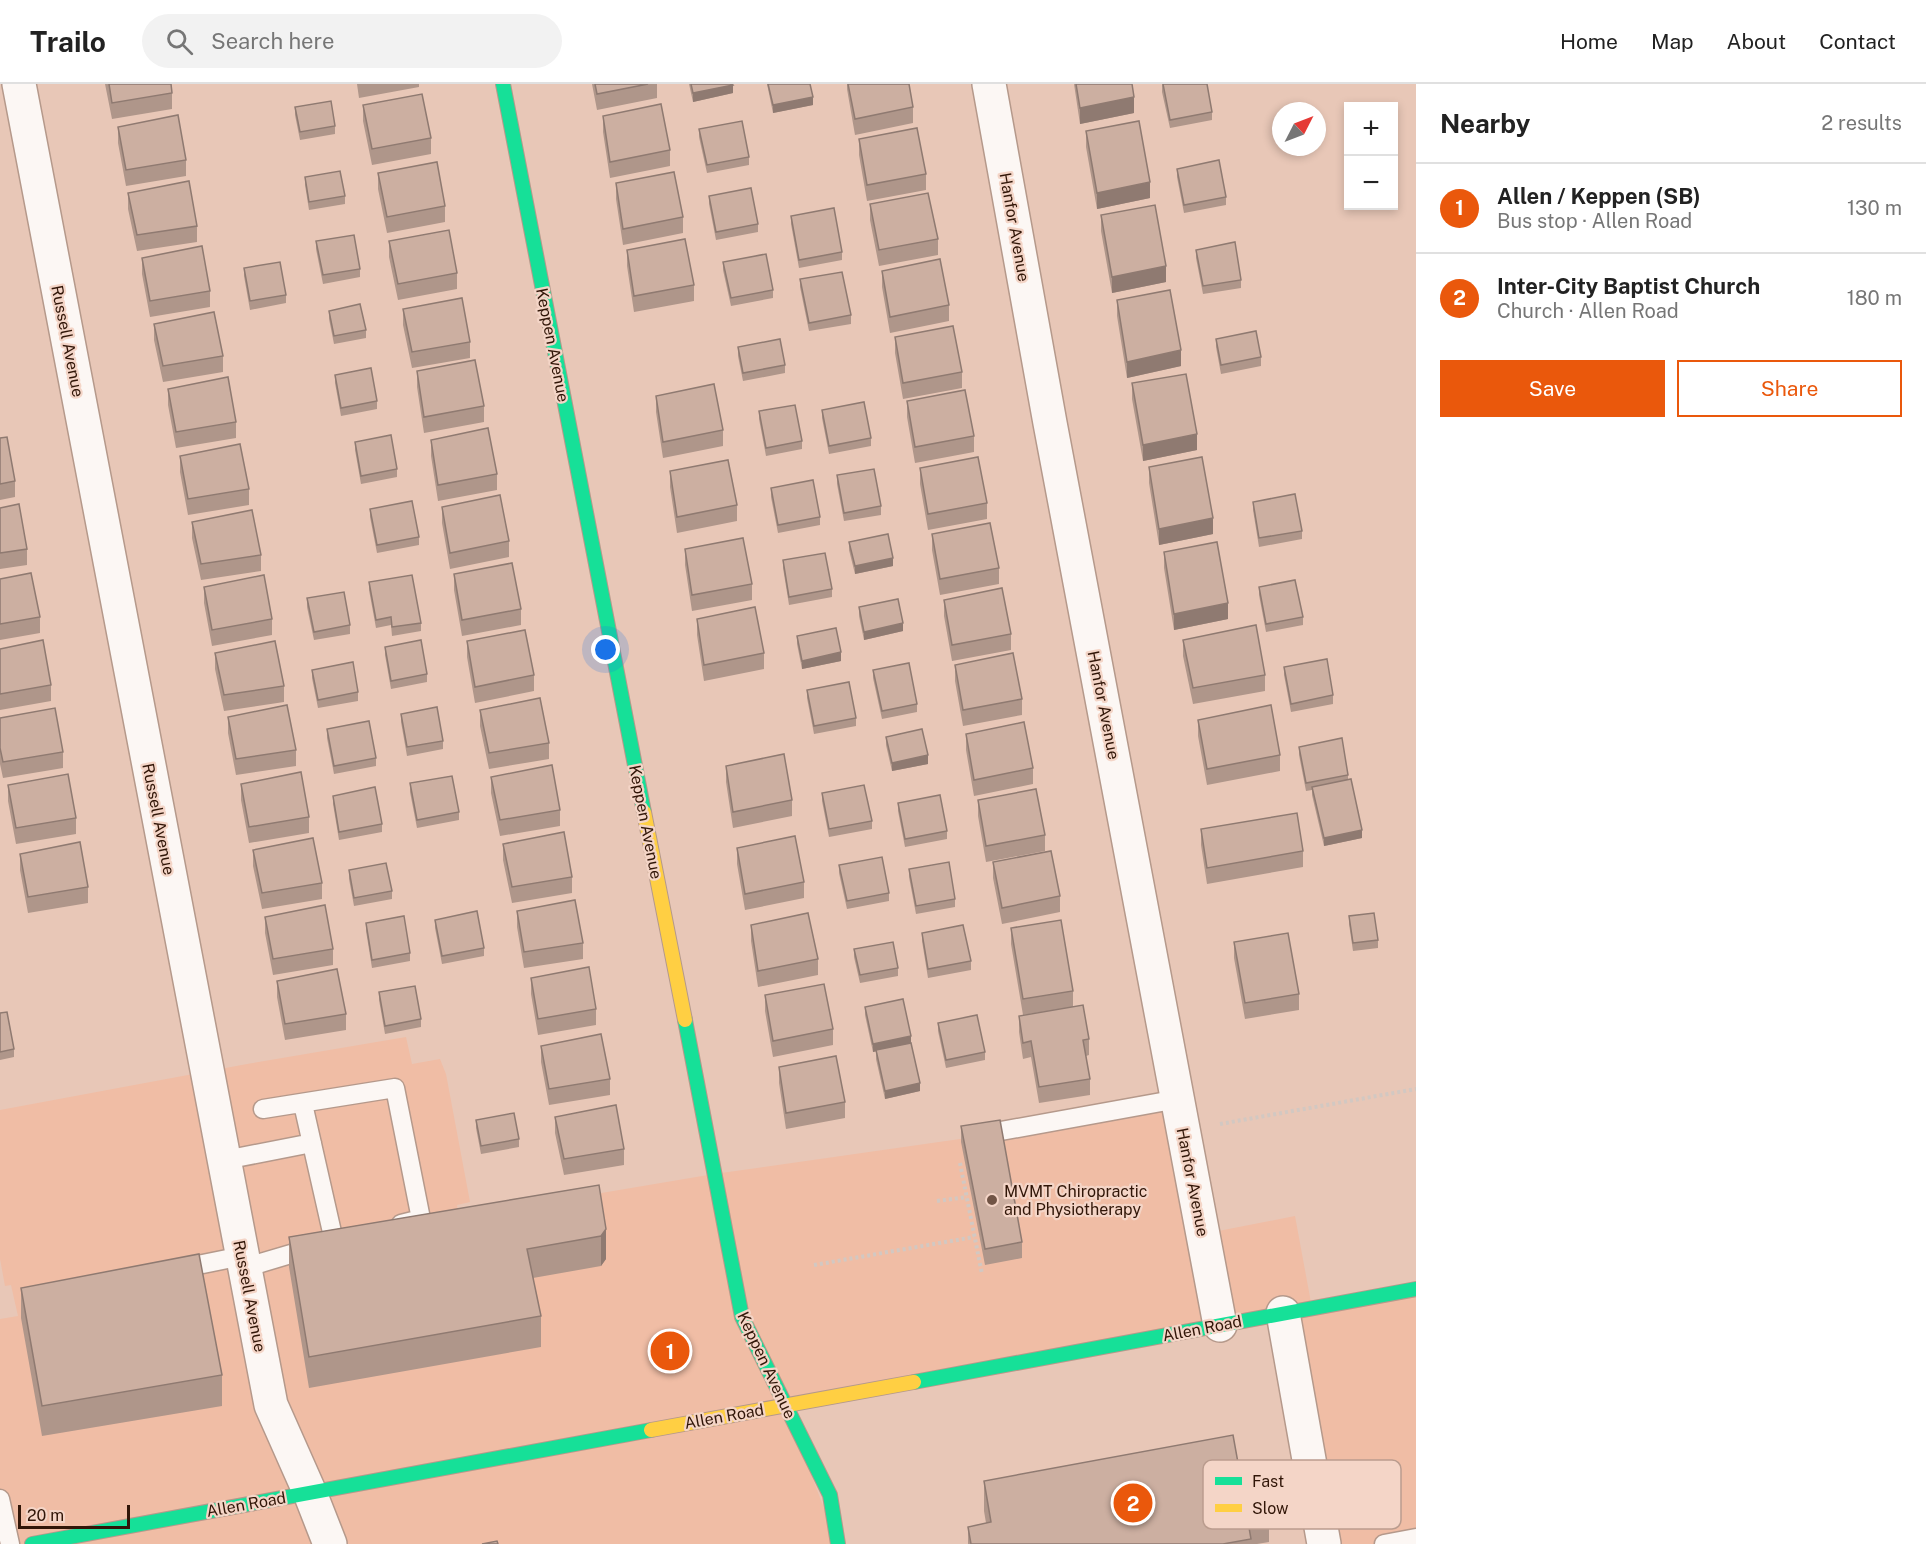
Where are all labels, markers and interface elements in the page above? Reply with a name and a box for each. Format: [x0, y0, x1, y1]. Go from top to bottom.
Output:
search box [142, 14, 562, 68]
text: Trailo [30, 25, 106, 58]
icon: search [163, 25, 196, 58]
text: Search here [211, 28, 334, 54]
text: Home [1560, 29, 1618, 54]
text: Map [1651, 29, 1694, 54]
text: About [1727, 29, 1786, 54]
text: Contact [1819, 29, 1896, 54]
north arrow [1272, 102, 1326, 156]
map controls [1344, 102, 1398, 210]
button: + [1344, 102, 1398, 156]
text: Nearby [1440, 108, 1530, 139]
text: 2 results [1821, 111, 1902, 135]
button: − [1344, 156, 1398, 210]
street label: Hanfor Avenue [996, 171, 1033, 283]
text: Allen / Keppen (SB) [1497, 183, 1701, 209]
text: 1 [1455, 196, 1464, 220]
text: 130 m [1847, 196, 1902, 220]
text: Bus stop · Allen Road [1497, 209, 1692, 233]
text: Inter-City Baptist Church [1497, 273, 1760, 299]
street label: Russell Avenue [47, 284, 88, 399]
street label: Keppen Avenue [532, 286, 573, 404]
text: 2 [1453, 286, 1466, 310]
text: 180 m [1847, 286, 1902, 310]
text: Church · Allen Road [1497, 299, 1679, 323]
button: Save [1440, 360, 1665, 417]
button: Share [1677, 360, 1902, 417]
your location [591, 635, 620, 664]
street label: Hanfor Avenue [1084, 649, 1123, 761]
street label: Russell Avenue [138, 762, 179, 877]
street label: Keppen Avenue [625, 763, 666, 881]
street label: Hanfor Avenue [1173, 1126, 1212, 1238]
place label: MVMT Chiropractic and Physiotherapy [1004, 1182, 1148, 1219]
marker: MVMT Chiropractic and Physiotherapy [985, 1193, 999, 1207]
street label: Russell Avenue [229, 1239, 270, 1354]
street label: Keppen Avenue [733, 1309, 800, 1422]
street label: Allen Road [1161, 1311, 1243, 1345]
pin: 1 [650, 1328, 690, 1374]
street label: Allen Road [683, 1400, 765, 1433]
legend [1203, 1460, 1401, 1529]
text: Fast [1252, 1472, 1284, 1491]
pin: 2 [1114, 1480, 1152, 1526]
street label: Allen Road [205, 1488, 287, 1521]
text: Slow [1252, 1499, 1289, 1518]
scale bar [18, 1502, 130, 1530]
text: 20 m [27, 1506, 64, 1525]

